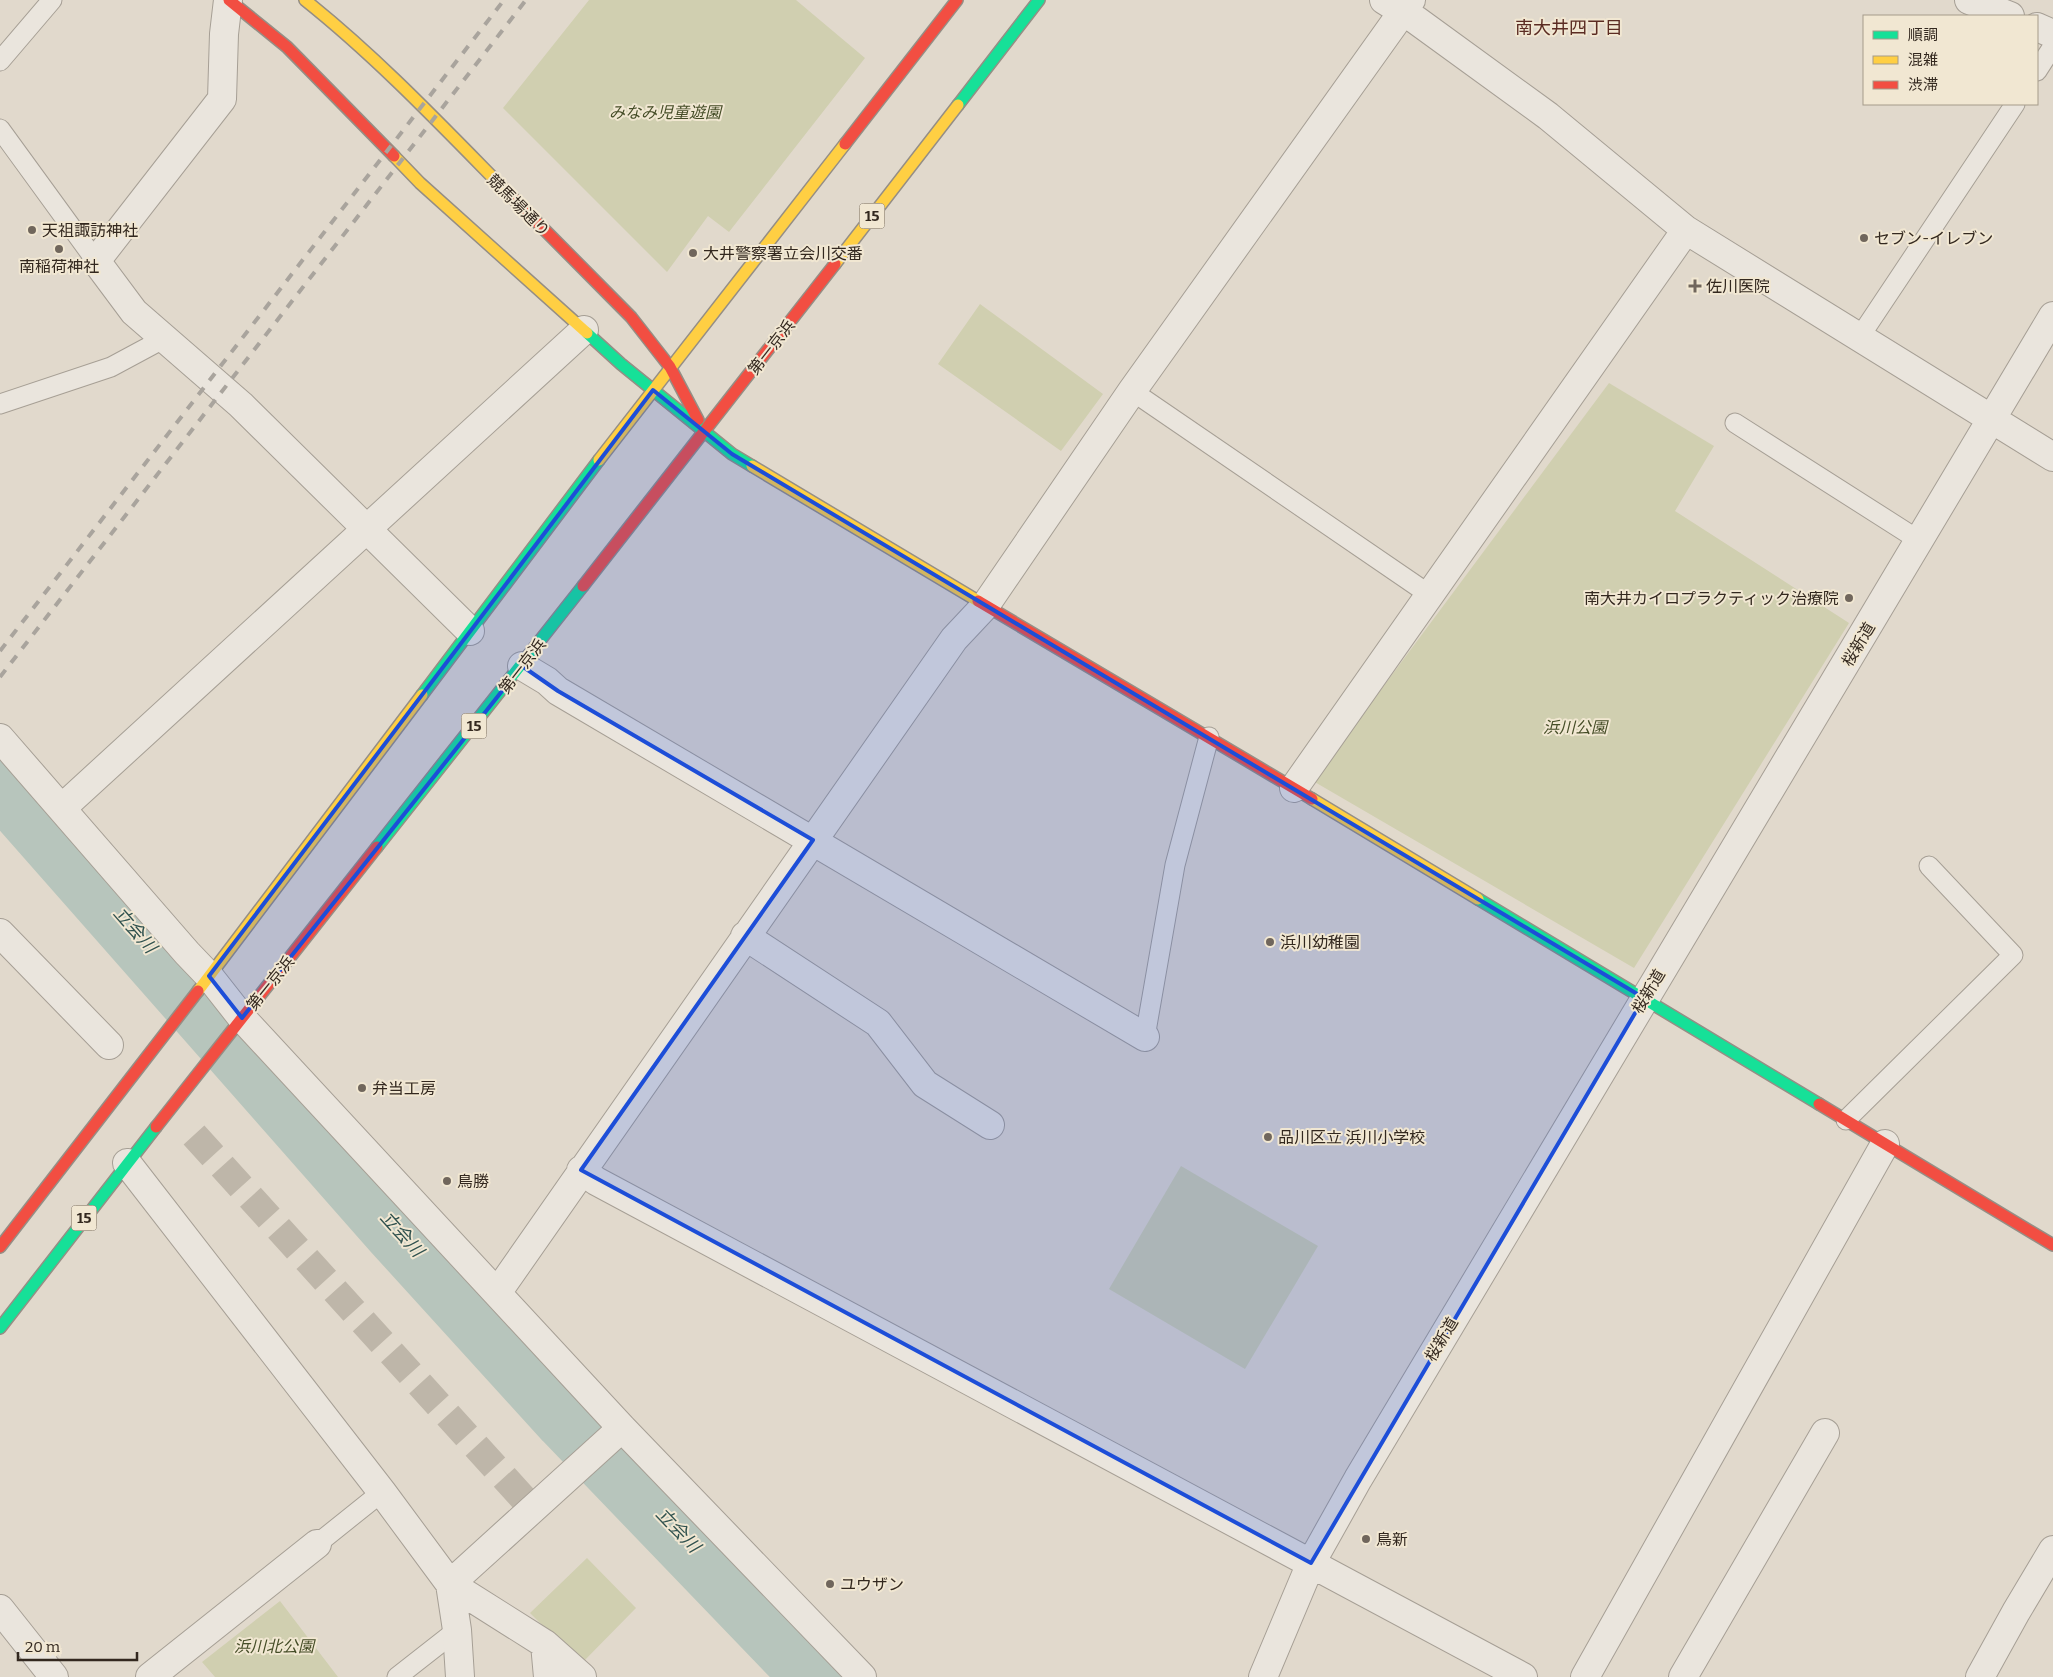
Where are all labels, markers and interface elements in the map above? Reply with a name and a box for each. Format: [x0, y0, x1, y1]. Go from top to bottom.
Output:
legend [1863, 15, 2038, 105]
district label: 南大井四丁目 [1515, 17, 1623, 39]
text: 順調 [1908, 26, 1938, 44]
text: 混雑 [1908, 51, 1938, 69]
text: 渋滞 [1908, 76, 1938, 94]
park label: みなみ児童遊園 [609, 103, 723, 122]
street label: 競馬場通り [484, 170, 554, 240]
road number: 15 [860, 204, 884, 228]
place label: 天祖諏訪神社 [42, 221, 138, 240]
marker: 天祖諏訪神社 [26, 224, 38, 236]
place label: セブン-イレブン [1874, 229, 1993, 248]
marker: セブン-イレブン [1858, 232, 1870, 244]
marker: 南稲荷神社 [53, 243, 65, 255]
place label: 大井警察署立会川交番 [703, 244, 863, 263]
marker: 大井警察署立会川交番 [687, 247, 699, 259]
place label: 南稲荷神社 [19, 257, 99, 276]
place label: 佐川医院 [1706, 277, 1770, 296]
marker: 佐川医院 [1688, 279, 1702, 293]
street label: 第一京浜 [744, 316, 799, 378]
place label: 南大井カイロプラクティック治療院 [1584, 589, 1839, 608]
marker: 南大井カイロプラクティック治療院 [1843, 592, 1855, 604]
street label: 桜新道 [1838, 619, 1879, 670]
street label: 第一京浜 [495, 635, 550, 697]
road number: 15 [462, 714, 486, 738]
park label: 浜川公園 [1543, 718, 1609, 737]
water label: 立会川 [109, 902, 162, 959]
place label: 浜川幼稚園 [1280, 933, 1360, 952]
marker: 浜川幼稚園 [1264, 936, 1276, 948]
street label: 第一京浜 [243, 952, 298, 1014]
street label: 桜新道 [1628, 966, 1669, 1017]
place label: 弁当工房 [372, 1079, 436, 1098]
marker: 弁当工房 [356, 1082, 368, 1094]
place label: 品川区立 浜川小学校 [1278, 1128, 1425, 1147]
marker: 品川区立 浜川小学校 [1262, 1131, 1274, 1143]
place label: 鳥勝 [457, 1172, 489, 1191]
marker: 鳥勝 [441, 1175, 453, 1187]
road number: 15 [72, 1206, 96, 1230]
water label: 立会川 [376, 1207, 430, 1263]
street label: 桜新道 [1421, 1314, 1462, 1365]
water label: 立会川 [651, 1503, 706, 1559]
place label: 鳥新 [1376, 1530, 1408, 1549]
marker: 鳥新 [1360, 1533, 1372, 1545]
place label: ユウザン [840, 1575, 904, 1594]
marker: ユウザン [824, 1578, 836, 1590]
scale bar [18, 1630, 136, 1662]
park label: 浜川北公園 [234, 1637, 316, 1656]
text: 20 m [25, 1638, 61, 1656]

